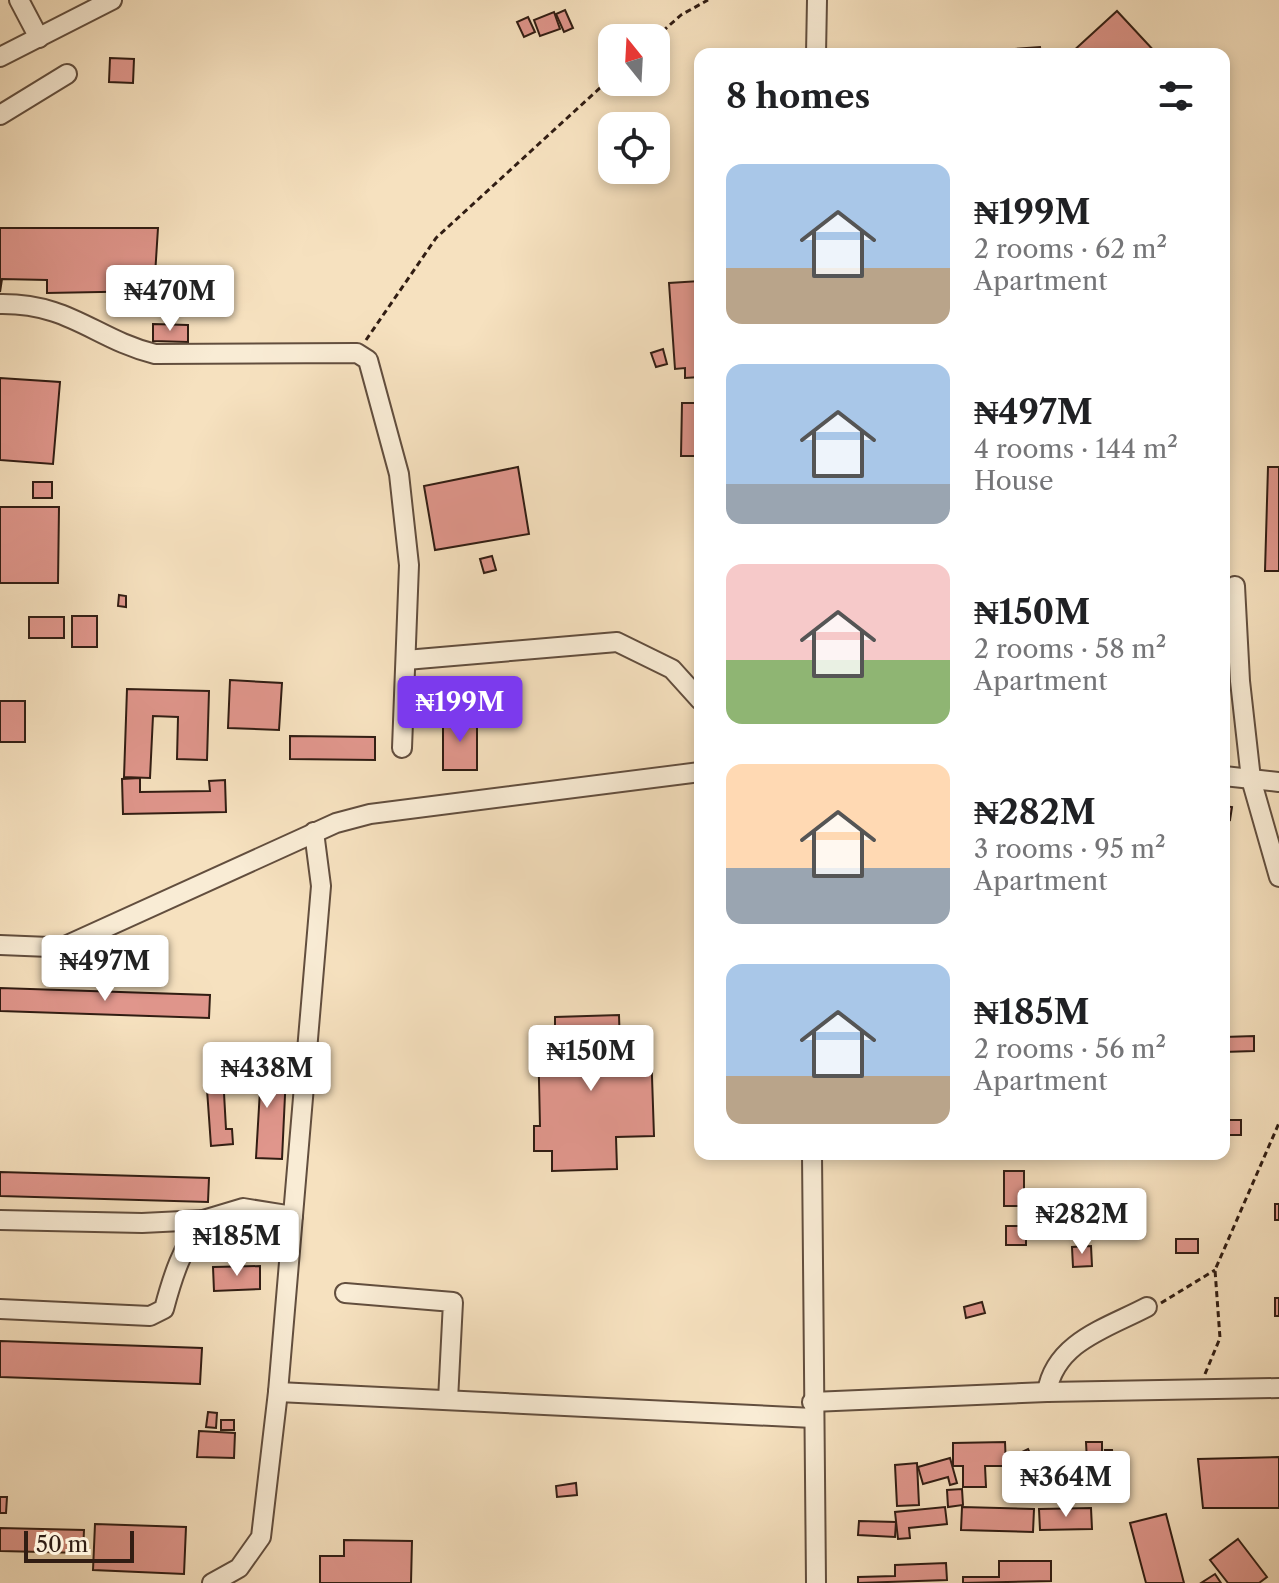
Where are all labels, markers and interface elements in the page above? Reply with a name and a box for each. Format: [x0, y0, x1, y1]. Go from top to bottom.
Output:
north arrow [598, 24, 670, 96]
map controls [598, 24, 670, 184]
icon: filters [1154, 74, 1198, 118]
text: 8 homes [726, 75, 870, 117]
button: locate [598, 112, 670, 184]
text: ₦199M [974, 191, 1091, 233]
icon: home [790, 196, 886, 292]
text: 2 rooms · 62 m² [974, 233, 1167, 265]
pin: ₦470M [114, 265, 226, 333]
text: Apartment [974, 265, 1107, 297]
text: ₦470M [124, 275, 216, 307]
text: ₦497M [974, 391, 1093, 433]
icon: home [790, 396, 886, 492]
text: 4 rooms · 144 m² [974, 433, 1178, 465]
text: House [974, 465, 1054, 497]
text: ₦150M [974, 591, 1090, 633]
icon: home [790, 596, 886, 692]
text: 2 rooms · 58 m² [974, 633, 1166, 665]
text: Apartment [974, 665, 1107, 697]
pin: ₦199M [404, 676, 516, 744]
text: ₦199M [415, 686, 505, 718]
text: ₦282M [974, 791, 1096, 833]
icon: home [790, 796, 886, 892]
text: 3 rooms · 95 m² [974, 833, 1166, 865]
text: Apartment [974, 865, 1107, 897]
pin: ₦497M [49, 935, 161, 1003]
text: ₦497M [60, 945, 150, 977]
text: ₦185M [974, 991, 1090, 1033]
icon: home [790, 996, 886, 1092]
pin: ₦150M [535, 1025, 647, 1093]
text: 2 rooms · 56 m² [974, 1033, 1166, 1065]
text: ₦150M [547, 1035, 636, 1067]
pin: ₦438M [211, 1042, 323, 1110]
text: ₦438M [221, 1052, 313, 1084]
text: Apartment [974, 1065, 1107, 1097]
pin: ₦282M [1026, 1188, 1138, 1256]
text: ₦282M [1035, 1198, 1129, 1230]
pin: ₦185M [181, 1210, 293, 1278]
text: ₦185M [193, 1220, 281, 1252]
pin: ₦364M [1010, 1451, 1122, 1519]
text: ₦364M [1020, 1461, 1112, 1493]
scale bar [24, 1527, 134, 1563]
text: 50 m [36, 1531, 88, 1558]

